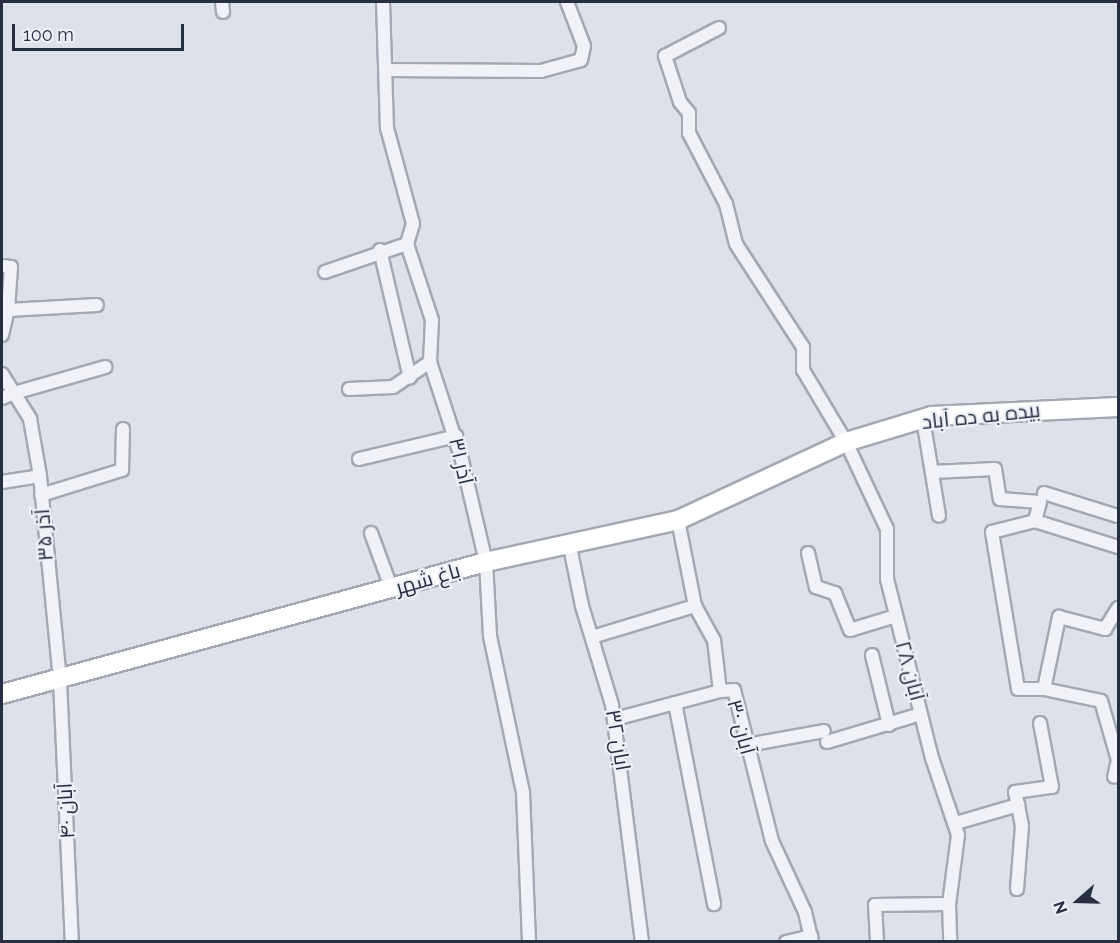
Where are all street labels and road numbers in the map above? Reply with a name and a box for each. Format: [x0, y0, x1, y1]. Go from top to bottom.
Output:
street label: بیده به ده آباد [920, 397, 1042, 435]
street label: آذر ۳۱ [443, 435, 479, 487]
street label: آذر ۳۵ [30, 508, 58, 562]
street label: باغ شهر [393, 558, 463, 600]
street label: آبان ۲۸ [890, 638, 930, 704]
street label: آبان ۳۰ [722, 697, 760, 757]
street label: ابان ۳۲ [600, 707, 636, 773]
street label: آبان ۴۰ [52, 782, 80, 840]

